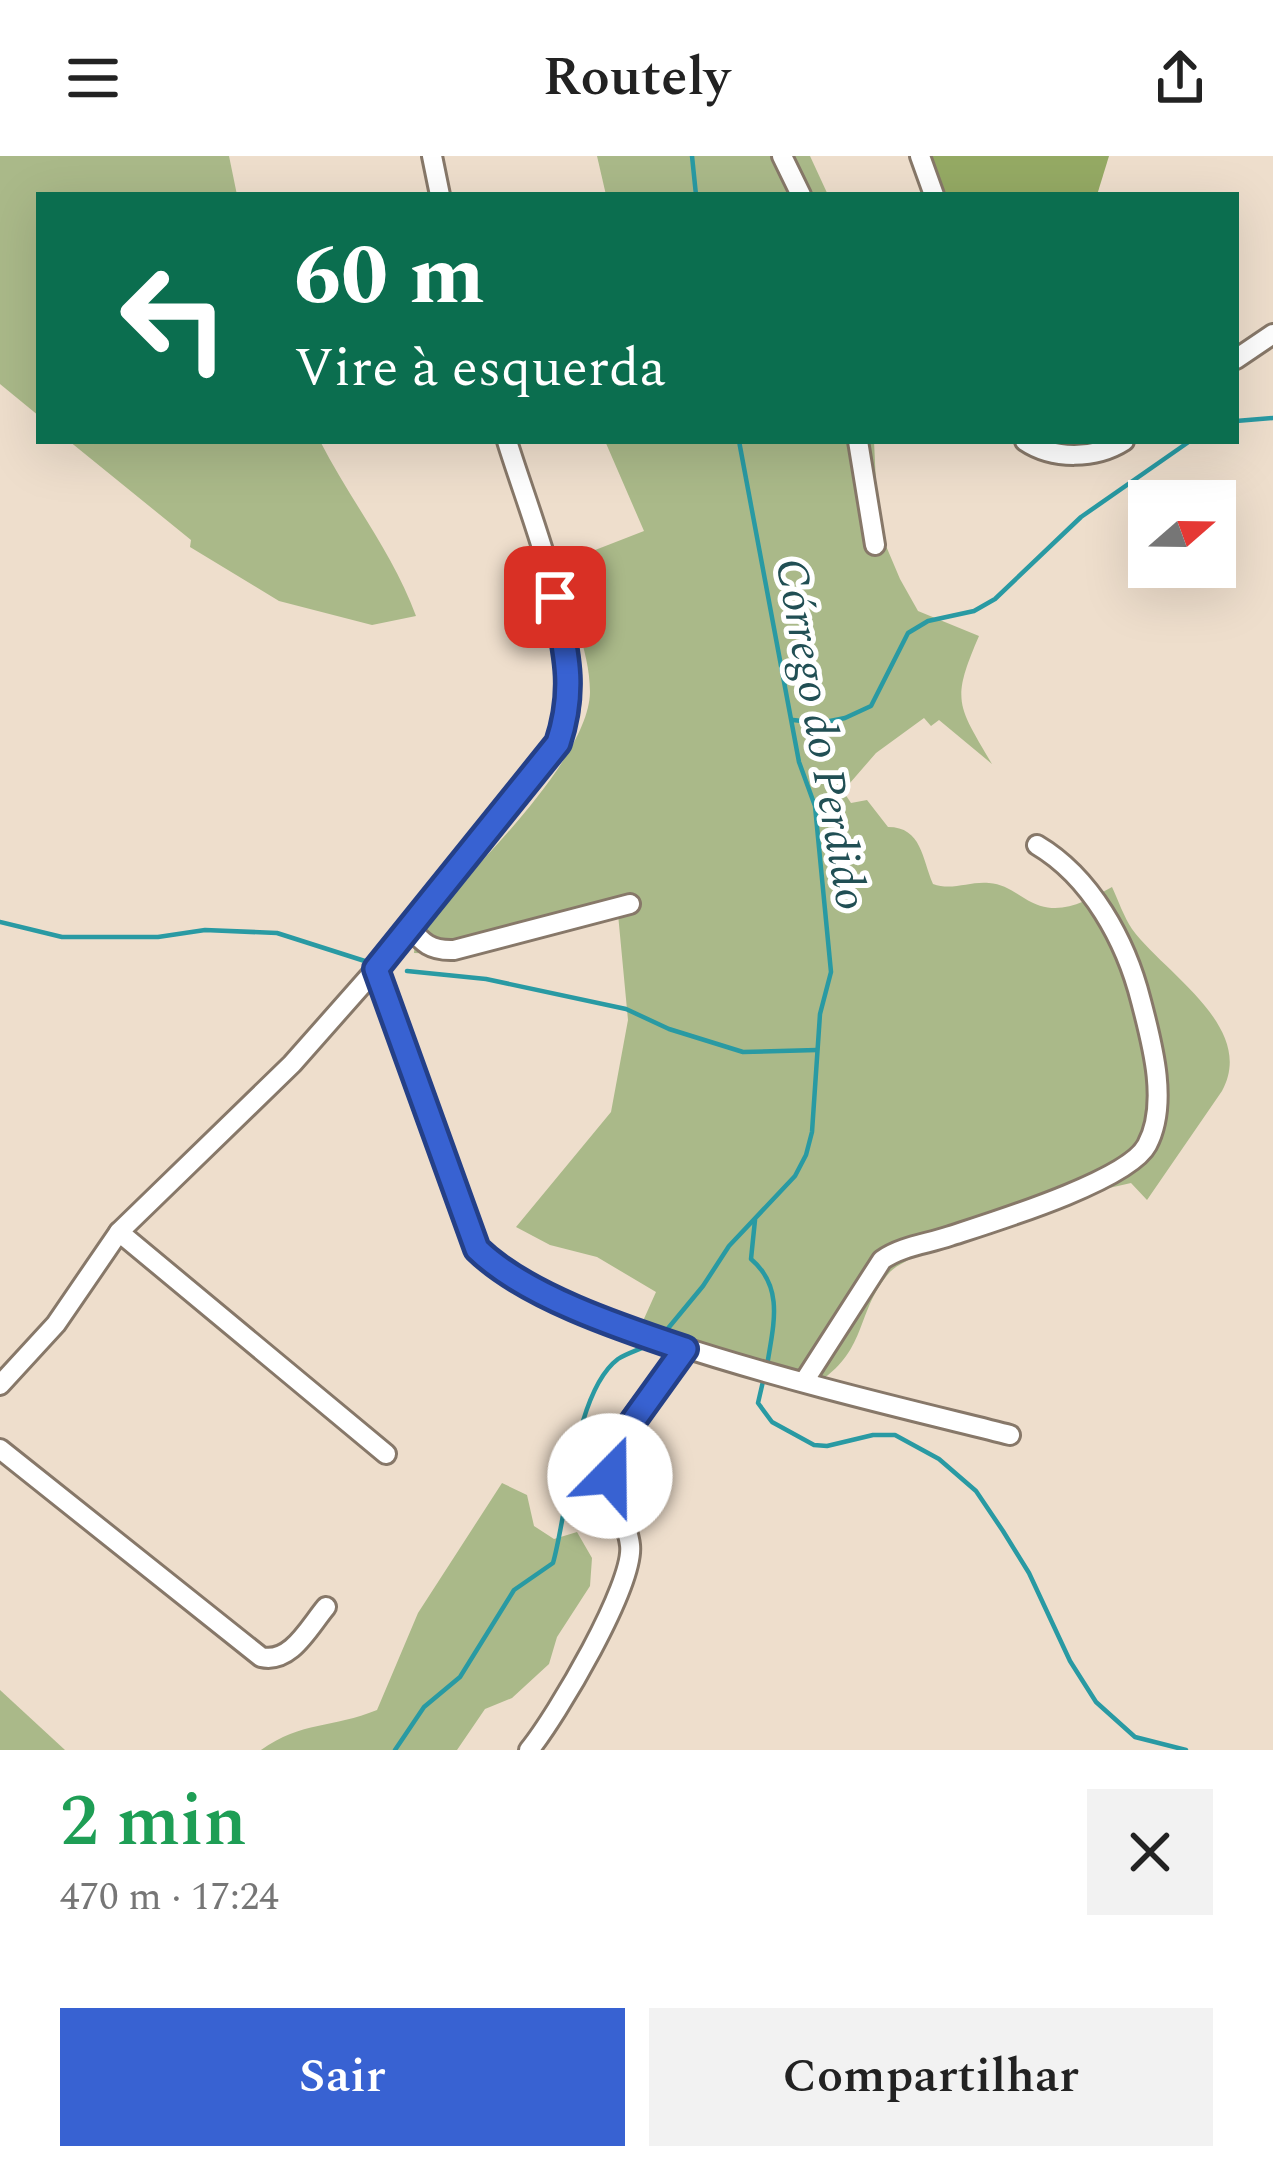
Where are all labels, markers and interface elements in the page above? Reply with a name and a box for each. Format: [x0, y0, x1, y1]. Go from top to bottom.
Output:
text: Routely [543, 37, 730, 119]
icon: menu [60, 45, 126, 111]
icon: share [1147, 45, 1213, 111]
text: 60 m [294, 213, 485, 341]
icon: left [96, 240, 252, 396]
text: Vire à esquerda [294, 328, 666, 410]
north arrow [1128, 480, 1236, 588]
map controls [1128, 480, 1236, 588]
pin [504, 546, 606, 648]
water label: Córrego do Perdido [756, 553, 885, 916]
icon: arrive [522, 564, 588, 630]
position arrow [547, 1413, 673, 1539]
text: 2 min [60, 1768, 247, 1877]
button: close [1087, 1789, 1213, 1915]
text: 470 m · 17:24 [60, 1868, 279, 1927]
button: Sair [60, 2008, 625, 2146]
button: Compartilhar [649, 2008, 1213, 2146]

